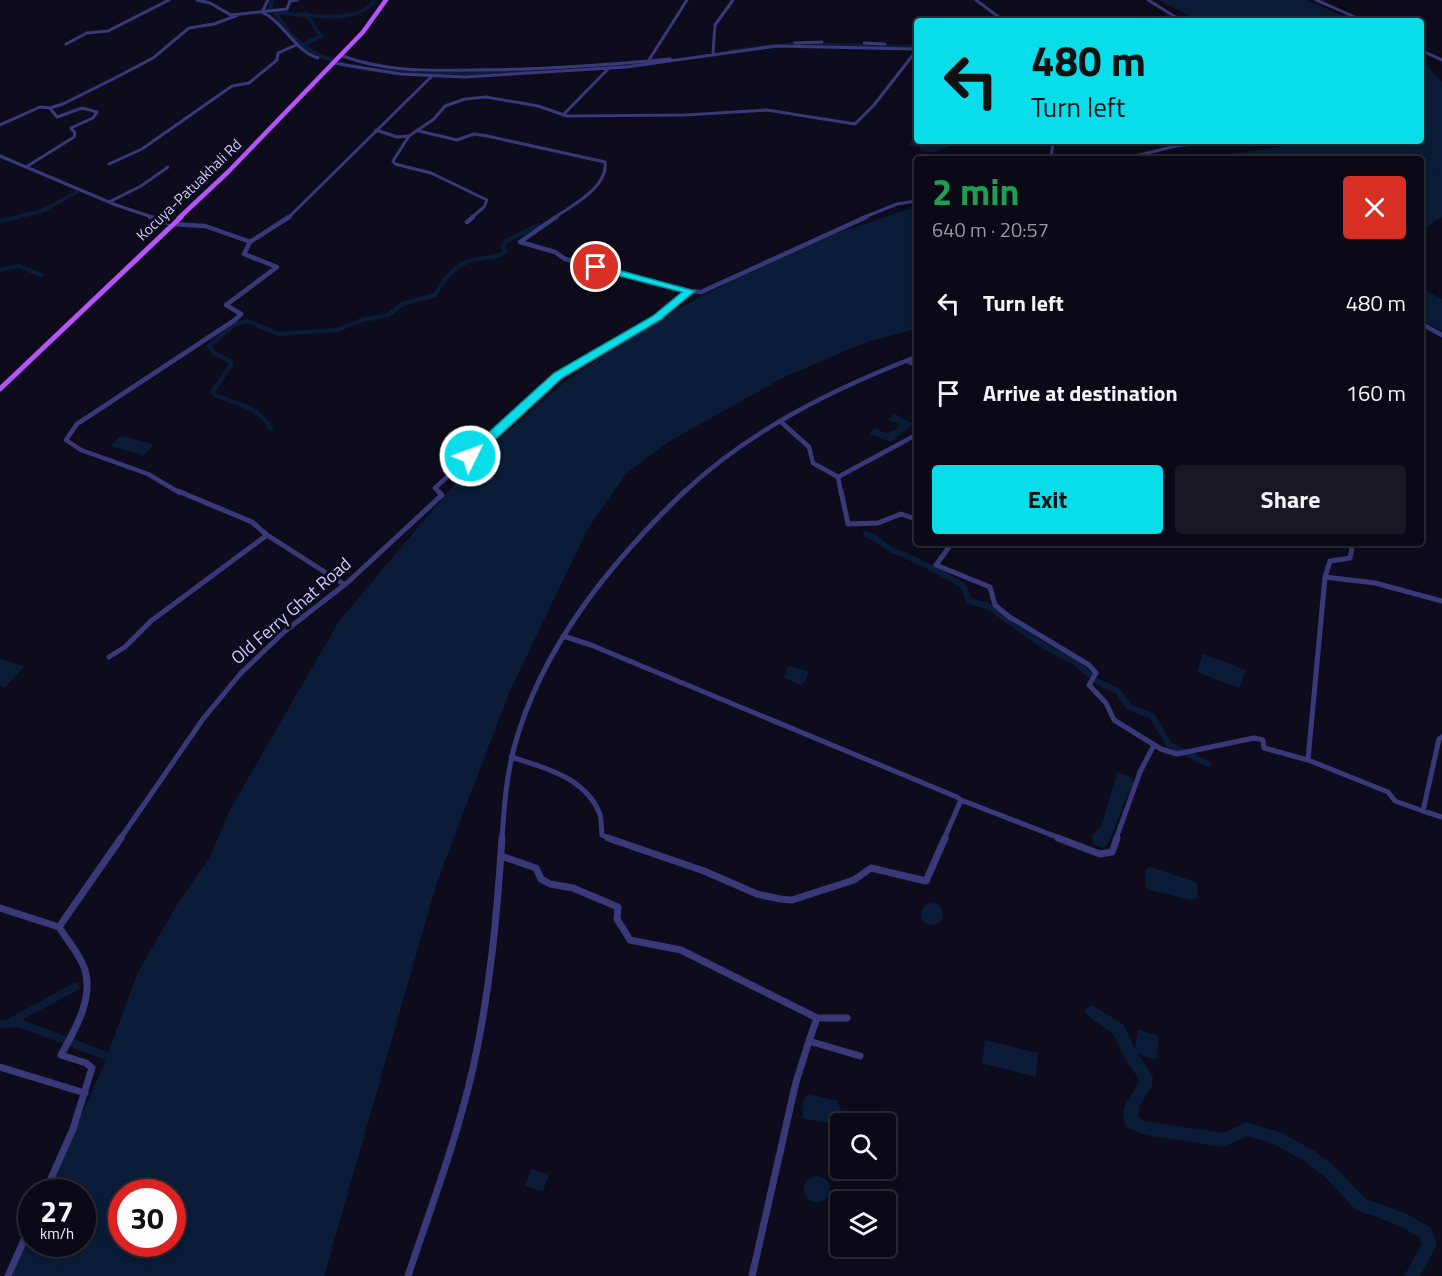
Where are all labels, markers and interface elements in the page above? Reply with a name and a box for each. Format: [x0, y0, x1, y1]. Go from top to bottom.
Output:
text: 480 m [1031, 28, 1146, 92]
icon: left [932, 42, 1010, 120]
text: Turn left [1031, 86, 1125, 127]
street label: Kocuya-Patuakhali Rd [131, 133, 247, 246]
text: 2 min [932, 164, 1019, 219]
button: close [1343, 176, 1406, 239]
text: 640 m · 20:57 [932, 214, 1049, 245]
pin [570, 241, 621, 292]
icon: arrive [579, 250, 612, 283]
text: Turn left [983, 286, 1064, 320]
text: 480 m [1346, 286, 1406, 320]
icon: left [932, 287, 965, 320]
text: Arrive at destination [983, 376, 1178, 410]
text: 160 m [1346, 376, 1406, 410]
icon: arrive [932, 377, 965, 410]
position arrow [438, 424, 502, 488]
button: Exit [932, 465, 1163, 534]
button: Share [1175, 465, 1406, 534]
street label: Old Ferry Ghat Road [224, 551, 357, 671]
map controls [830, 1113, 896, 1257]
button: search [830, 1113, 896, 1179]
speed limit sign: 30 [108, 1179, 186, 1257]
text: 27 [40, 1188, 74, 1234]
button: layers [830, 1191, 896, 1257]
text: km/h [40, 1222, 74, 1245]

